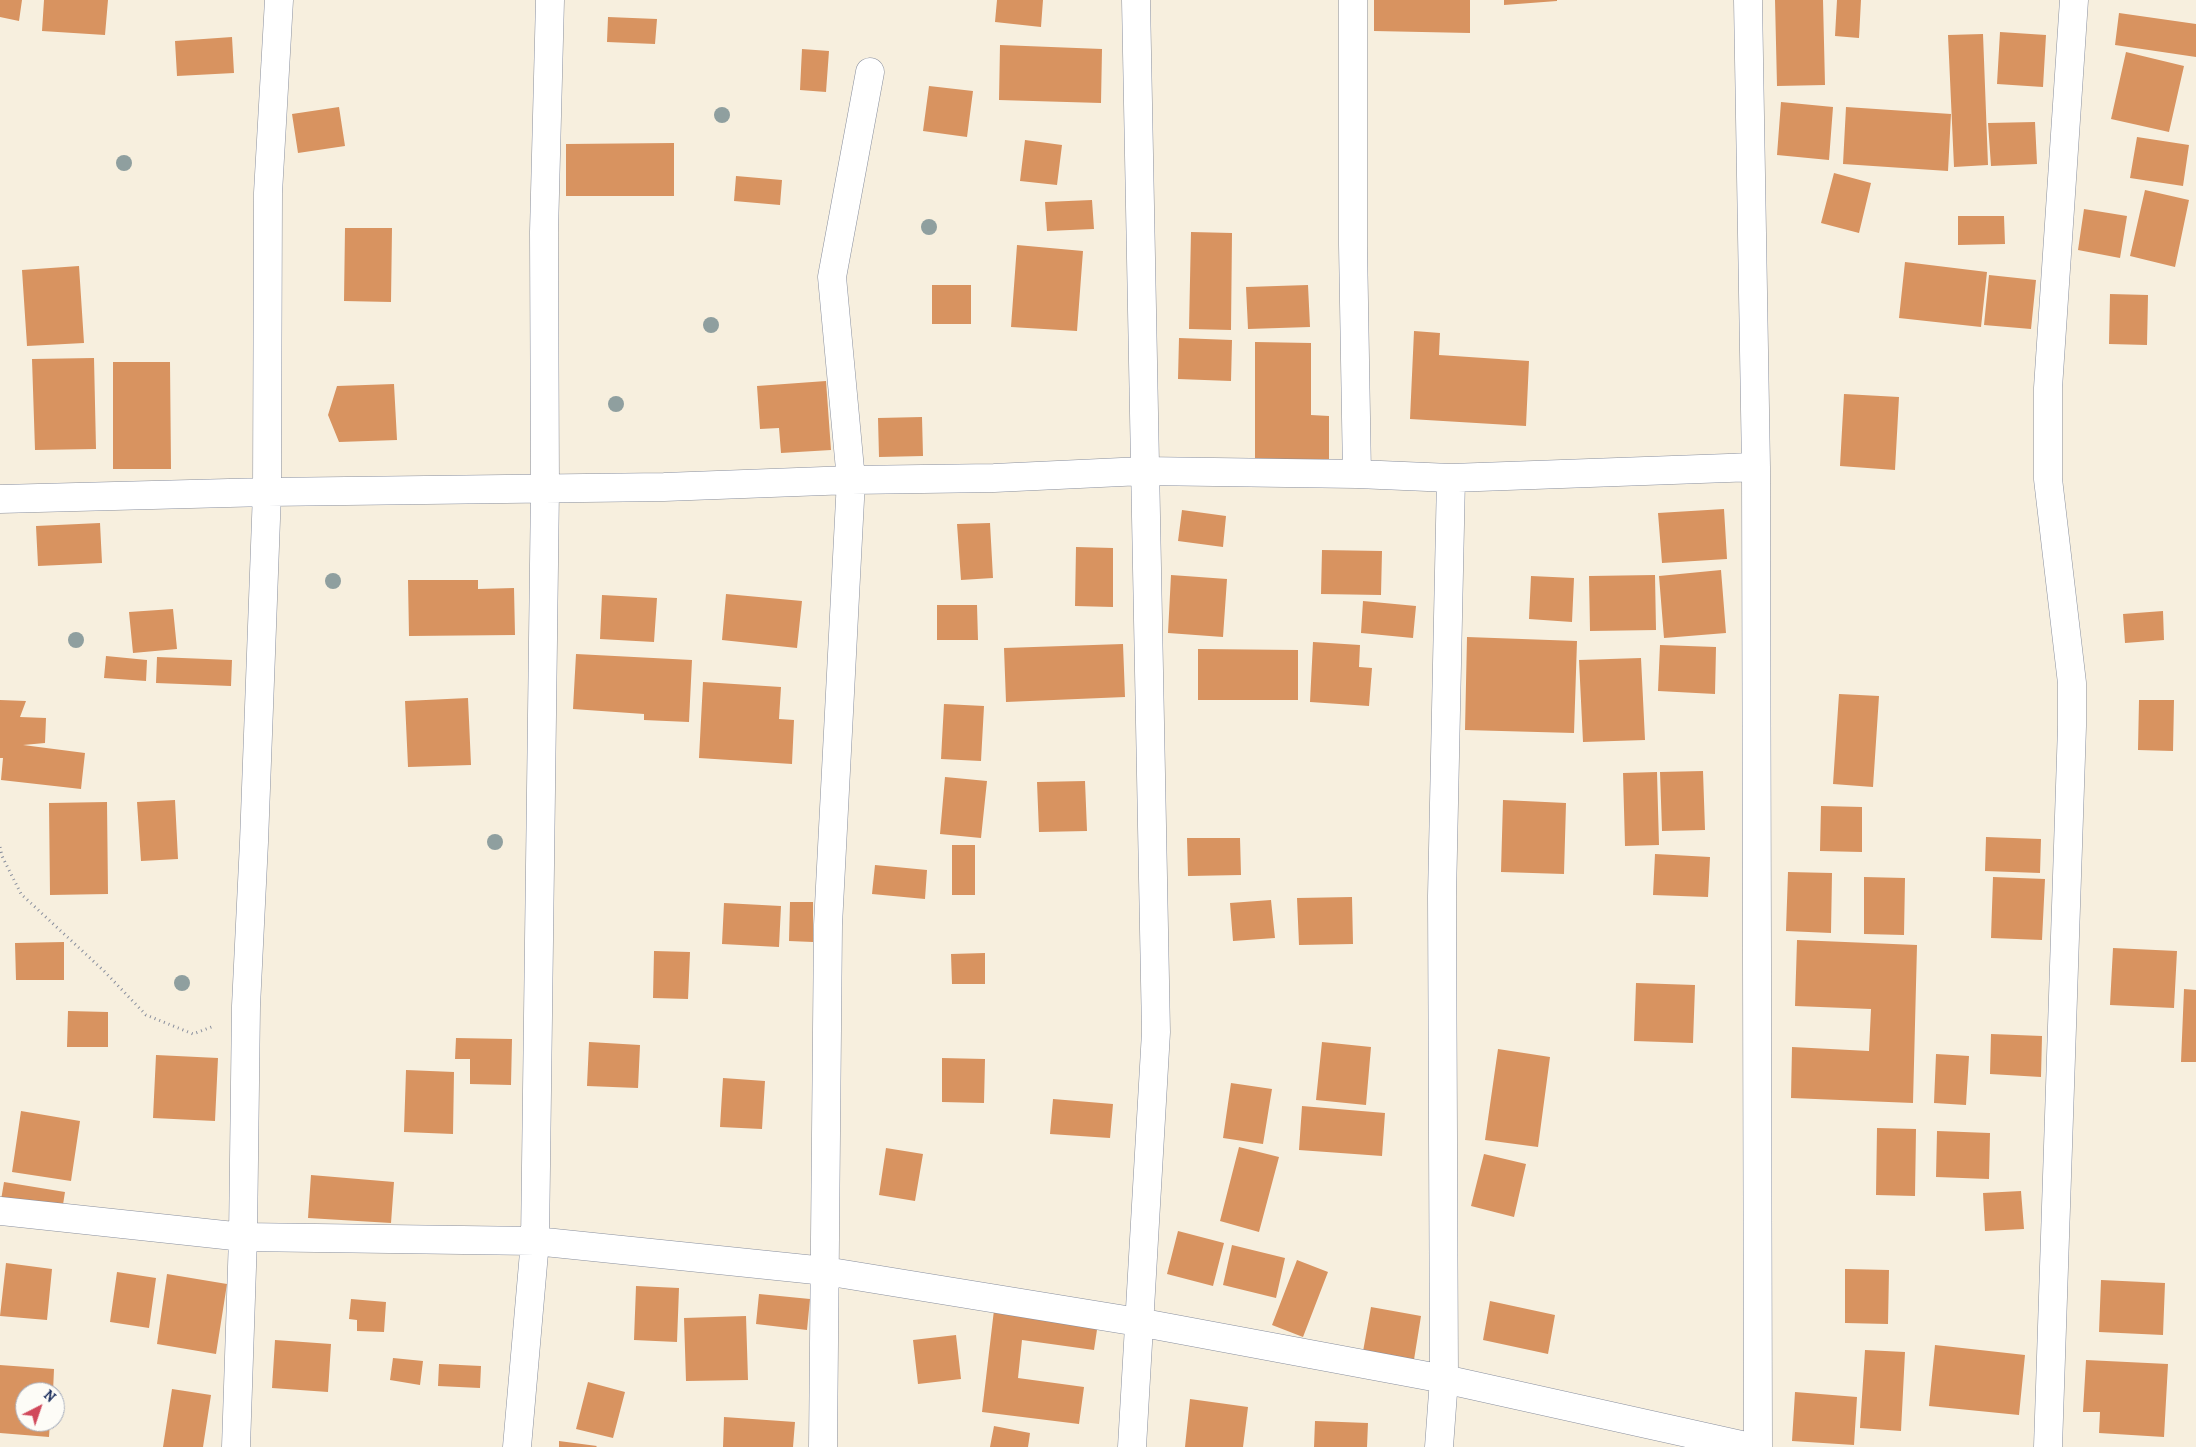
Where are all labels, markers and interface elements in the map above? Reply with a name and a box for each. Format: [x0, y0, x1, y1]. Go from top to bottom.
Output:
north arrow [15, 1382, 65, 1432]
text: N [39, 1386, 60, 1407]

